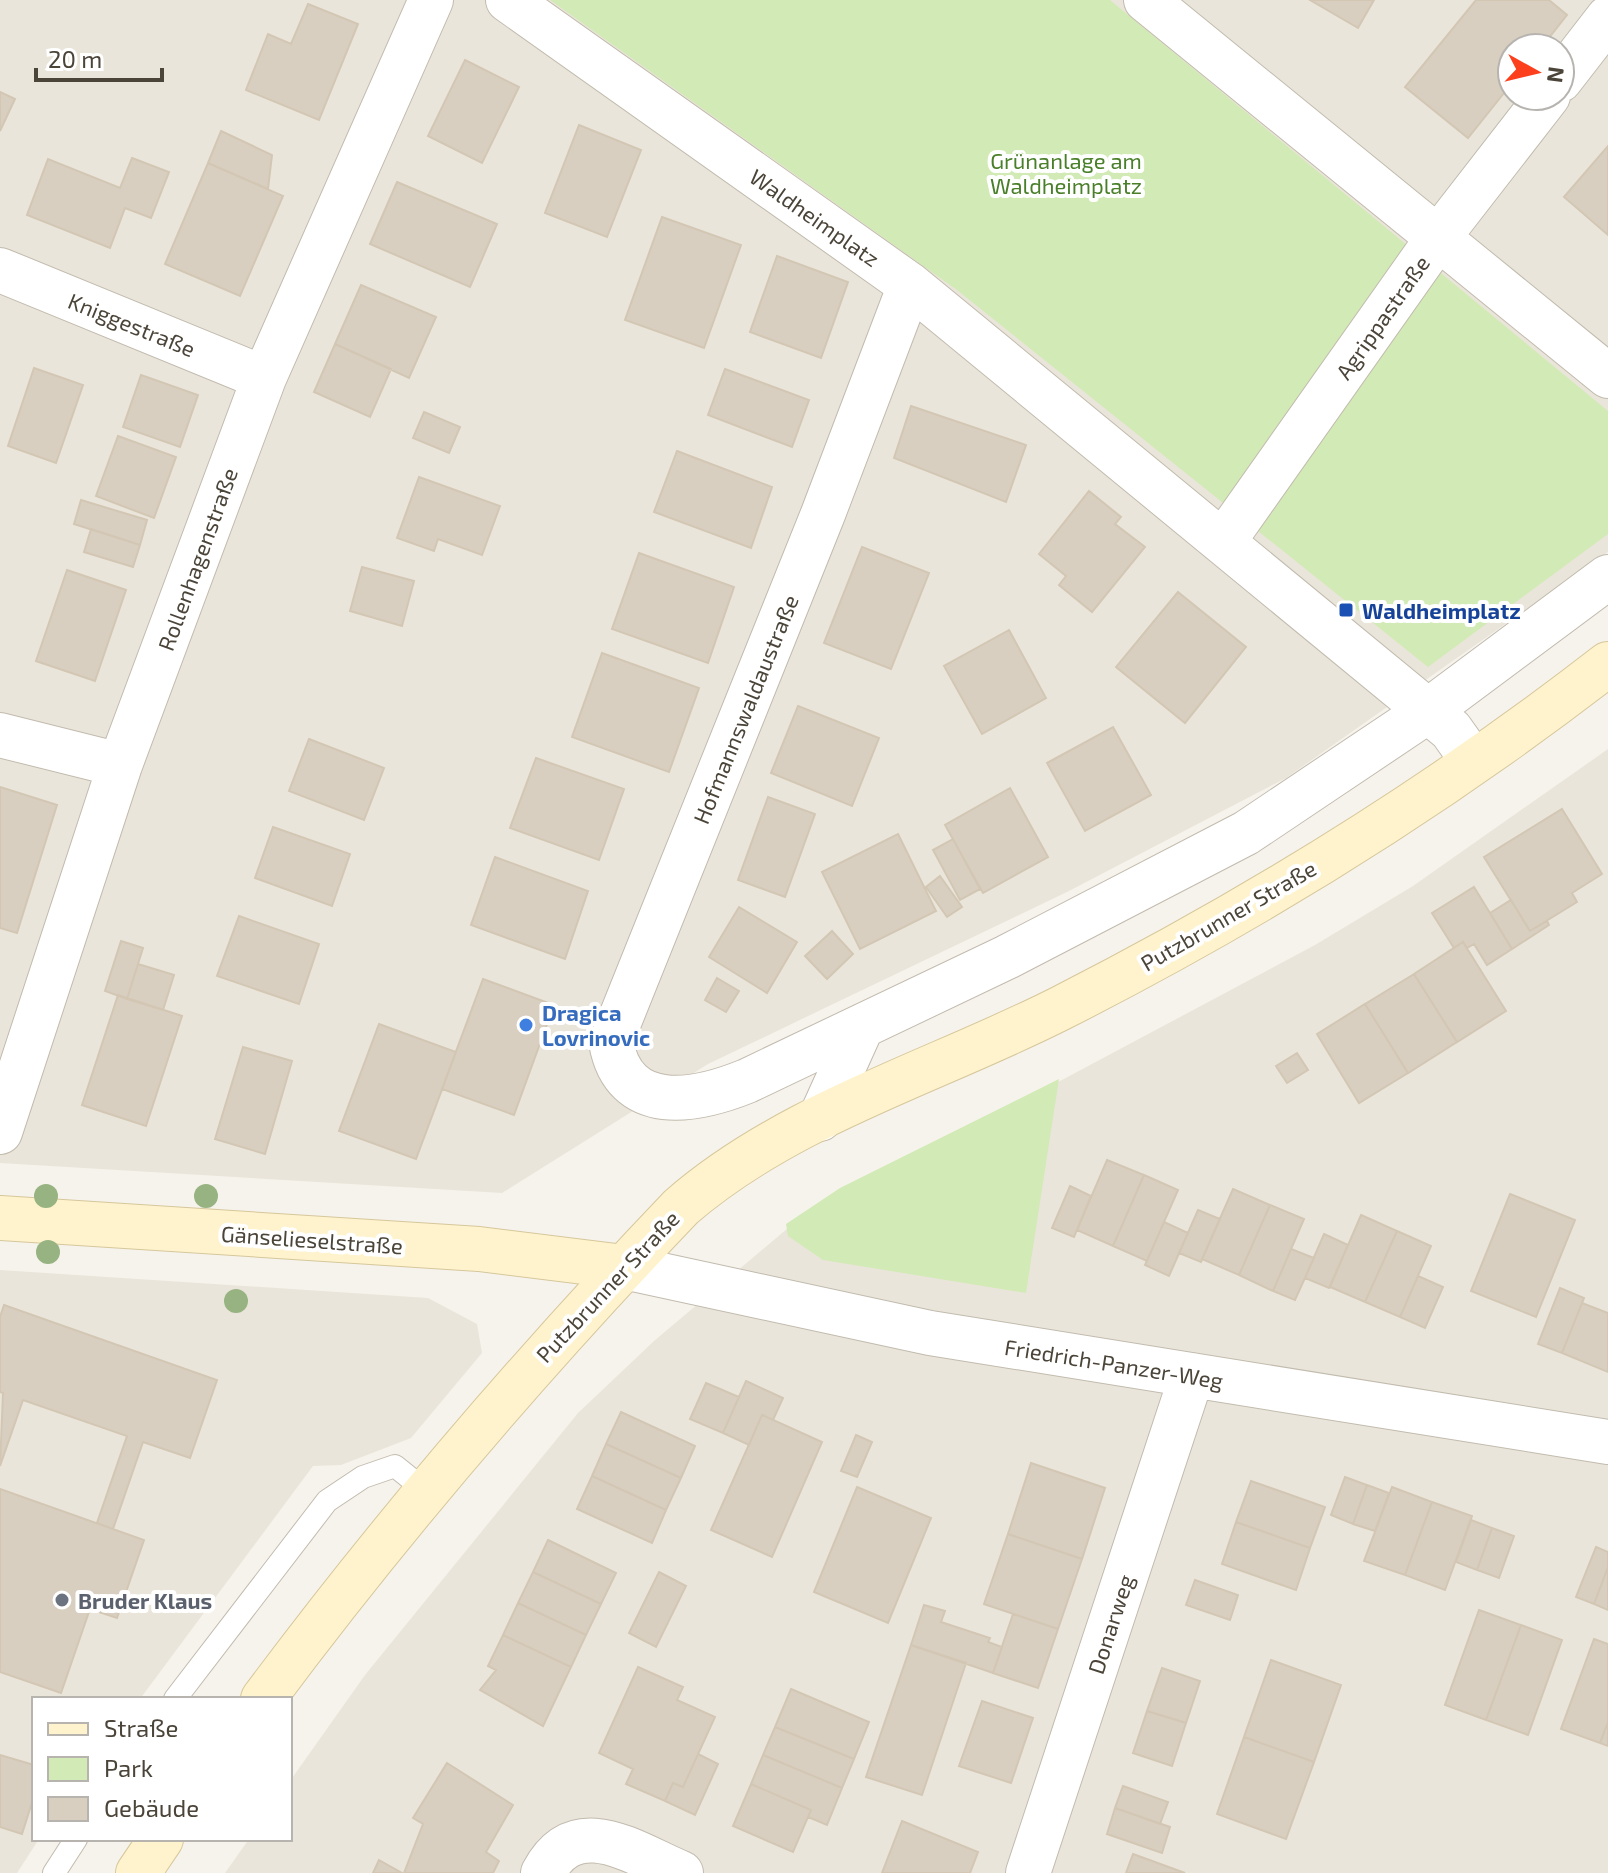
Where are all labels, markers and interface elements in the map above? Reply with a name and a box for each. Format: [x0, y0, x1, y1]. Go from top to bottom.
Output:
scale bar [36, 32, 162, 82]
north arrow [1496, 32, 1576, 112]
text: 20 m [48, 44, 102, 73]
text: N [1543, 65, 1571, 85]
park label: Grünanlage am Waldheimplatz [990, 147, 1142, 198]
street label: Waldheimplatz [745, 163, 885, 271]
street label: Agrippastraße [1330, 250, 1434, 384]
street label: Kniggestraße [65, 287, 199, 361]
street label: Rollenhagenstraße [152, 464, 242, 654]
street label: Hofmannswaldaustraße [687, 591, 803, 827]
place label: Waldheimplatz [1362, 597, 1521, 623]
marker: Waldheimplatz [1337, 601, 1355, 619]
street label: Putzbrunner Straße [1136, 854, 1320, 976]
place label: Dragica Lovrinovic [542, 999, 650, 1050]
marker: Dragica Lovrinovic [517, 1016, 535, 1034]
street label: Putzbrunner Straße [530, 1205, 684, 1367]
street label: Gänselieselstraße [220, 1220, 404, 1258]
street label: Friedrich-Panzer-Weg [1003, 1333, 1225, 1393]
street label: Donarweg [1082, 1571, 1138, 1677]
place label: Bruder Klaus [78, 1587, 212, 1613]
marker: Bruder Klaus [53, 1591, 71, 1609]
legend [32, 1697, 292, 1841]
text: Straße [104, 1713, 178, 1742]
text: Park [104, 1753, 153, 1782]
text: Gebäude [104, 1793, 199, 1822]

